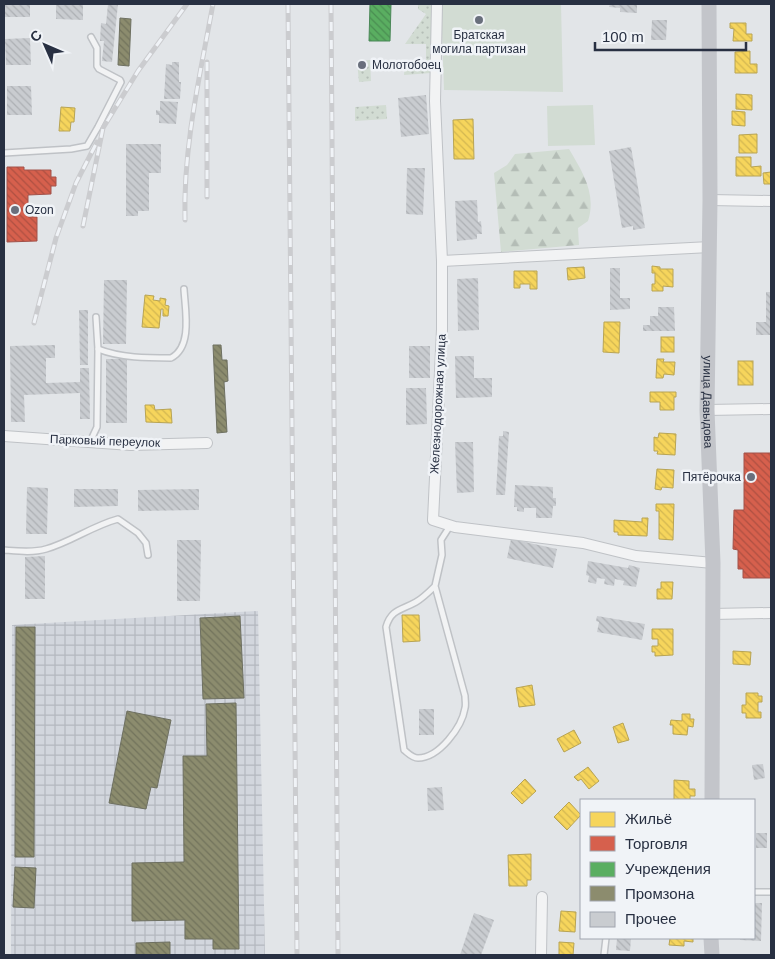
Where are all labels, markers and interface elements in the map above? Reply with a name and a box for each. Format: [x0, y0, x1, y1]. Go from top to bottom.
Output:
marker: Братская могила партизан [473, 14, 485, 26]
north arrow [20, 20, 70, 70]
scale bar [595, 20, 746, 52]
text: С [27, 27, 45, 45]
place label: Братская могила партизан [432, 28, 526, 56]
text: 100 m [602, 28, 644, 45]
place label: Молотобоец [372, 58, 441, 72]
marker: Молотобоец [356, 59, 368, 71]
place label: Ozon [25, 203, 54, 217]
marker: Ozon [9, 204, 21, 216]
street label: Железнодорожная улица [427, 333, 449, 474]
street label: улица Давыдова [700, 355, 716, 449]
street label: Парковый переулок [50, 432, 161, 450]
place label: Пятёрочка [682, 470, 741, 484]
marker: Пятёрочка [745, 471, 757, 483]
legend [580, 799, 755, 939]
text: Жильё [625, 810, 672, 827]
text: Торговля [625, 835, 688, 852]
text: Учреждения [625, 860, 711, 877]
text: Промзона [625, 885, 695, 902]
text: Прочее [625, 910, 677, 927]

